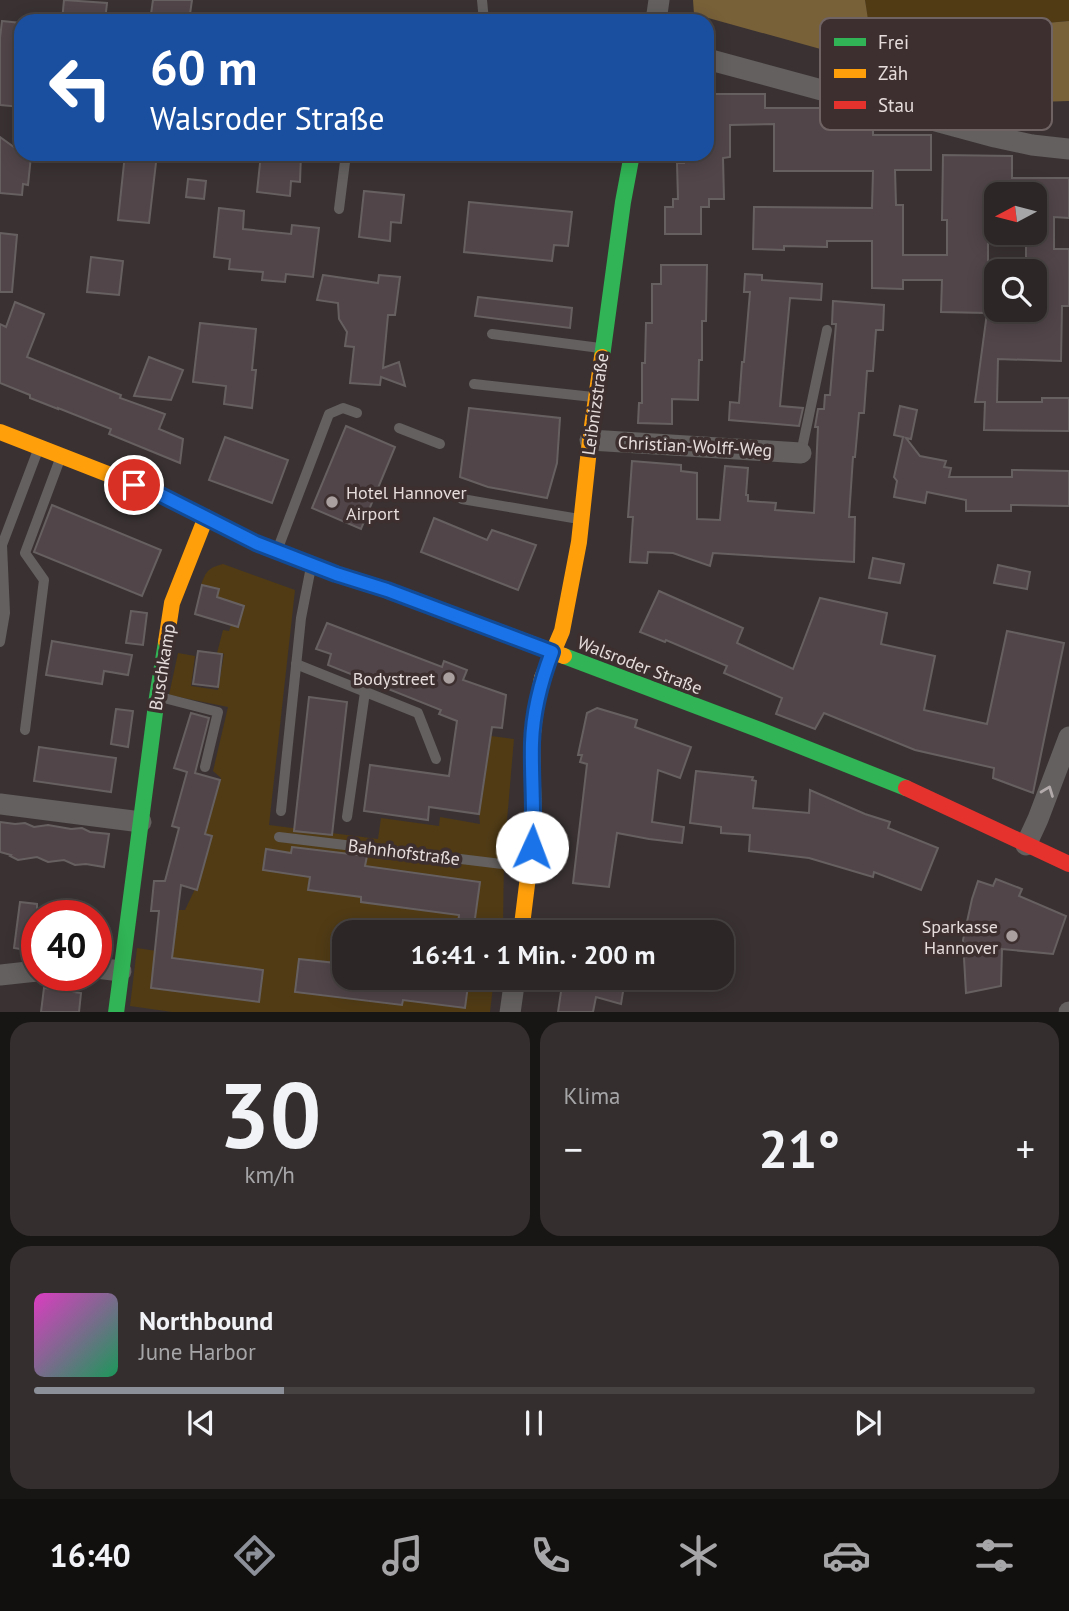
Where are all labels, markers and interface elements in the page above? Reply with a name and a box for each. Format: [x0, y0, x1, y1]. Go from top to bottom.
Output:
legend [820, 18, 1052, 130]
text: Frei [878, 30, 909, 54]
text: 60 m [150, 35, 257, 99]
icon: left [35, 42, 126, 133]
text: Zäh [878, 61, 908, 85]
text: Stau [878, 93, 914, 117]
text: Walsroder Straße [150, 97, 385, 139]
north arrow [984, 182, 1046, 245]
map controls [984, 182, 1047, 322]
button: search [984, 259, 1047, 322]
street label: Leibnizstraße [576, 351, 614, 457]
street label: Christian-Wolff-Weg [617, 430, 773, 462]
pin [104, 455, 164, 515]
icon: arrive [115, 466, 153, 504]
place label: Hotel Hannover Airport [346, 481, 467, 525]
marker: Hotel Hannover Airport [324, 494, 340, 510]
street label: Buschkamp [144, 622, 180, 712]
street label: Walsroder Straße [574, 631, 706, 699]
place label: Bodystreet [353, 667, 435, 690]
marker: Bodystreet [441, 670, 457, 686]
one-way arrow [1040, 786, 1054, 798]
position arrow [495, 810, 569, 884]
street label: Bahnhofstraße [347, 834, 461, 870]
speed limit sign: 40 [21, 900, 112, 991]
place label: Sparkasse Hannover [922, 915, 998, 959]
marker: Sparkasse Hannover [1004, 928, 1020, 944]
text: 16:41 · 1 Min. · 200 m [410, 938, 656, 971]
text: 30 [218, 1055, 321, 1173]
text: Klima [564, 1081, 621, 1110]
text: 21° [758, 1115, 840, 1182]
text: − [564, 1124, 583, 1173]
text: + [1016, 1124, 1035, 1173]
text: km/h [245, 1160, 295, 1189]
text: Northbound [139, 1304, 273, 1337]
text: June Harbor [139, 1337, 256, 1366]
icon: previous [182, 1404, 220, 1442]
icon: pause [515, 1404, 553, 1442]
icon: next [849, 1404, 887, 1442]
icon: directions [230, 1531, 279, 1580]
icon: music [378, 1531, 427, 1580]
icon: phone [526, 1531, 575, 1580]
icon: climate [674, 1531, 723, 1580]
icon: car [822, 1531, 871, 1580]
icon: filters [970, 1531, 1019, 1580]
text: 16:40 [50, 1534, 131, 1576]

